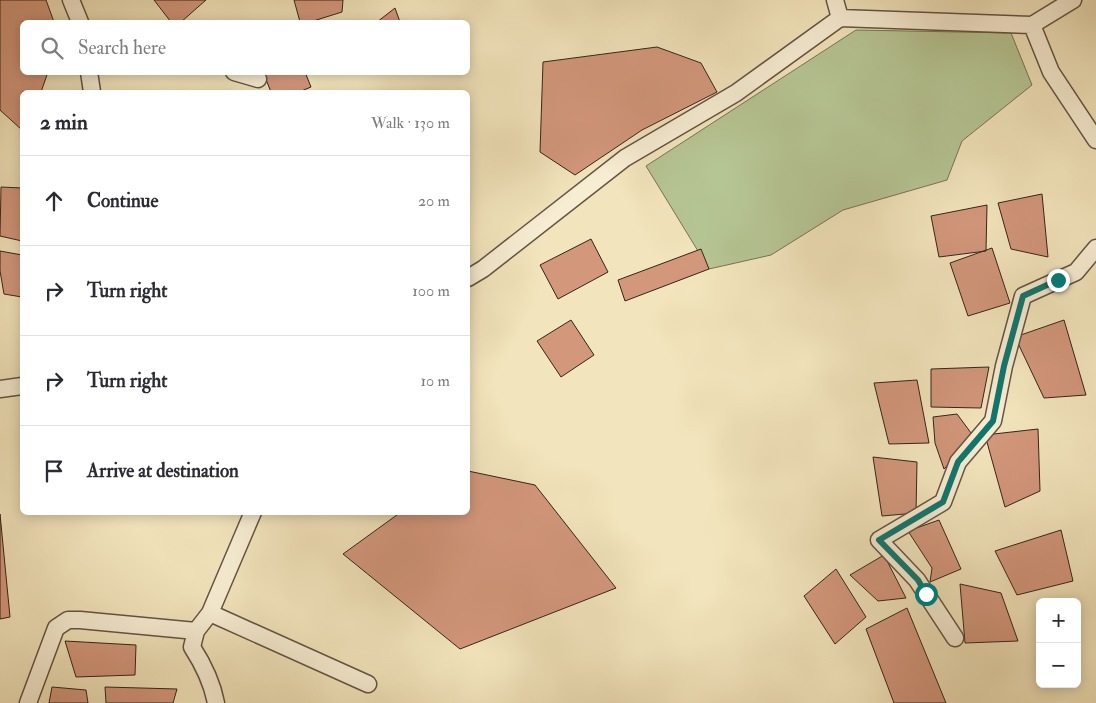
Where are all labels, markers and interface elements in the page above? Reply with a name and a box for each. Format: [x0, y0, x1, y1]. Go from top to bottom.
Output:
search box [20, 20, 470, 75]
icon: search [38, 34, 66, 62]
text: Search here [78, 36, 166, 60]
text: 2 min [40, 109, 88, 136]
text: Walk · 130 m [371, 113, 450, 133]
icon: ahead [40, 187, 68, 215]
text: Continue [87, 189, 158, 213]
text: 20 m [418, 191, 450, 211]
route end [1047, 269, 1070, 292]
icon: right [40, 277, 68, 305]
text: Turn right [87, 279, 167, 303]
text: 100 m [412, 281, 450, 301]
icon: right [40, 367, 68, 395]
text: Turn right [87, 369, 167, 393]
text: 10 m [420, 371, 450, 391]
icon: arrive [40, 457, 68, 485]
text: Arrive at destination [87, 459, 239, 483]
route start [915, 583, 938, 606]
map controls [1036, 598, 1081, 688]
button: + [1036, 598, 1081, 643]
button: − [1036, 643, 1081, 688]

